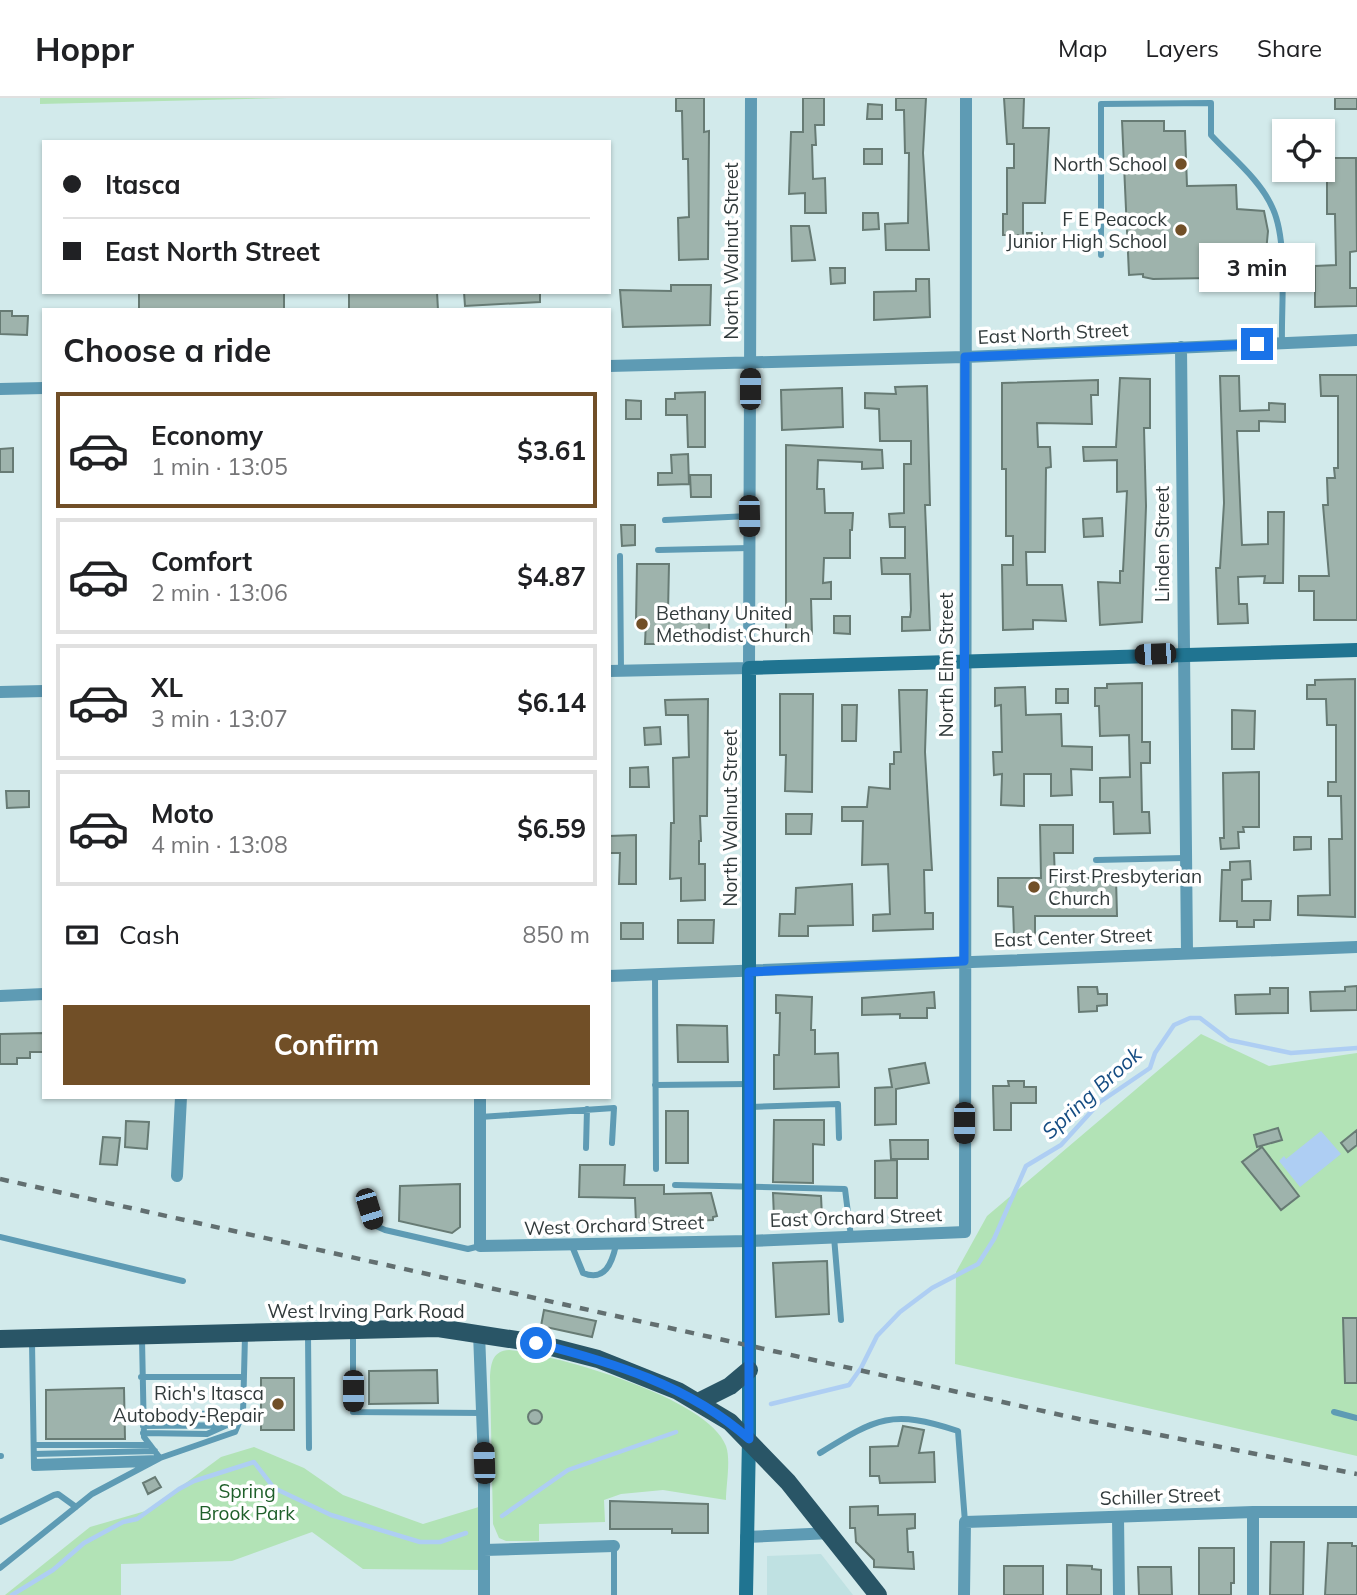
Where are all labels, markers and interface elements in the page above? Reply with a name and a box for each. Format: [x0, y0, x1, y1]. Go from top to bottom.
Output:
text: Hoppr [35, 28, 134, 69]
text: Map [1058, 33, 1107, 63]
text: Layers [1145, 33, 1219, 63]
text: Share [1257, 33, 1322, 63]
map controls [1272, 119, 1335, 182]
button: locate [1272, 119, 1335, 182]
place label: North School [1053, 152, 1167, 176]
marker: North School [1173, 156, 1189, 172]
street label: North Walnut Street [719, 162, 743, 340]
text: Itasca [105, 168, 181, 201]
place label: F E Peacock Junior High School [1006, 207, 1167, 253]
marker: F E Peacock Junior High School [1173, 222, 1189, 238]
text: East North Street [105, 235, 320, 268]
callout: 3 min [1199, 243, 1315, 292]
text: 3 min [1227, 253, 1287, 282]
street label: East North Street [977, 317, 1129, 349]
route end [1241, 328, 1273, 360]
text: Choose a ride [63, 330, 271, 370]
car [740, 368, 761, 410]
icon: car [67, 419, 130, 482]
text: Economy [151, 419, 263, 452]
text: $3.61 [517, 434, 586, 467]
text: 1 min · 13:05 [151, 452, 288, 481]
street label: Linden Street [1150, 485, 1174, 602]
car [739, 495, 760, 537]
icon: car [67, 545, 130, 608]
text: Comfort [151, 545, 252, 578]
text: $4.87 [517, 560, 586, 593]
text: 2 min · 13:06 [151, 578, 288, 607]
street label: North Elm Street [934, 592, 958, 738]
place label: Bethany United Methodist Church [656, 601, 811, 647]
marker: Bethany United Methodist Church [634, 616, 650, 632]
car [1134, 643, 1177, 665]
icon: car [67, 671, 130, 734]
text: XL [151, 671, 183, 704]
text: $6.14 [517, 686, 586, 719]
text: 3 min · 13:07 [151, 704, 288, 733]
street label: North Walnut Street [718, 729, 742, 907]
icon: car [67, 797, 130, 860]
text: Moto [151, 797, 214, 830]
text: $6.59 [517, 812, 586, 845]
text: 4 min · 13:08 [151, 830, 288, 859]
place label: First Presbyterian Church [1048, 864, 1202, 910]
marker: First Presbyterian Church [1026, 879, 1042, 895]
icon: cash [63, 916, 101, 954]
text: Cash [119, 918, 180, 951]
text: 850 m [522, 920, 590, 949]
street label: East Center Street [993, 922, 1153, 952]
button: Confirm [63, 1005, 590, 1085]
water label: Spring Brook [1036, 1040, 1147, 1144]
car [954, 1102, 975, 1144]
car [353, 1186, 386, 1232]
street label: East Orchard Street [769, 1202, 943, 1232]
street label: West Orchard Street [523, 1210, 705, 1240]
street label: West Irving Park Road [267, 1299, 465, 1323]
route start [520, 1327, 552, 1359]
car [343, 1370, 364, 1412]
place label: Rich's Itasca Autobody-Repair [113, 1381, 264, 1427]
marker: Rich's Itasca Autobody-Repair [270, 1396, 286, 1412]
car [473, 1442, 496, 1484]
park label: Spring Brook Park [199, 1479, 295, 1525]
street label: Schiller Street [1099, 1482, 1221, 1510]

